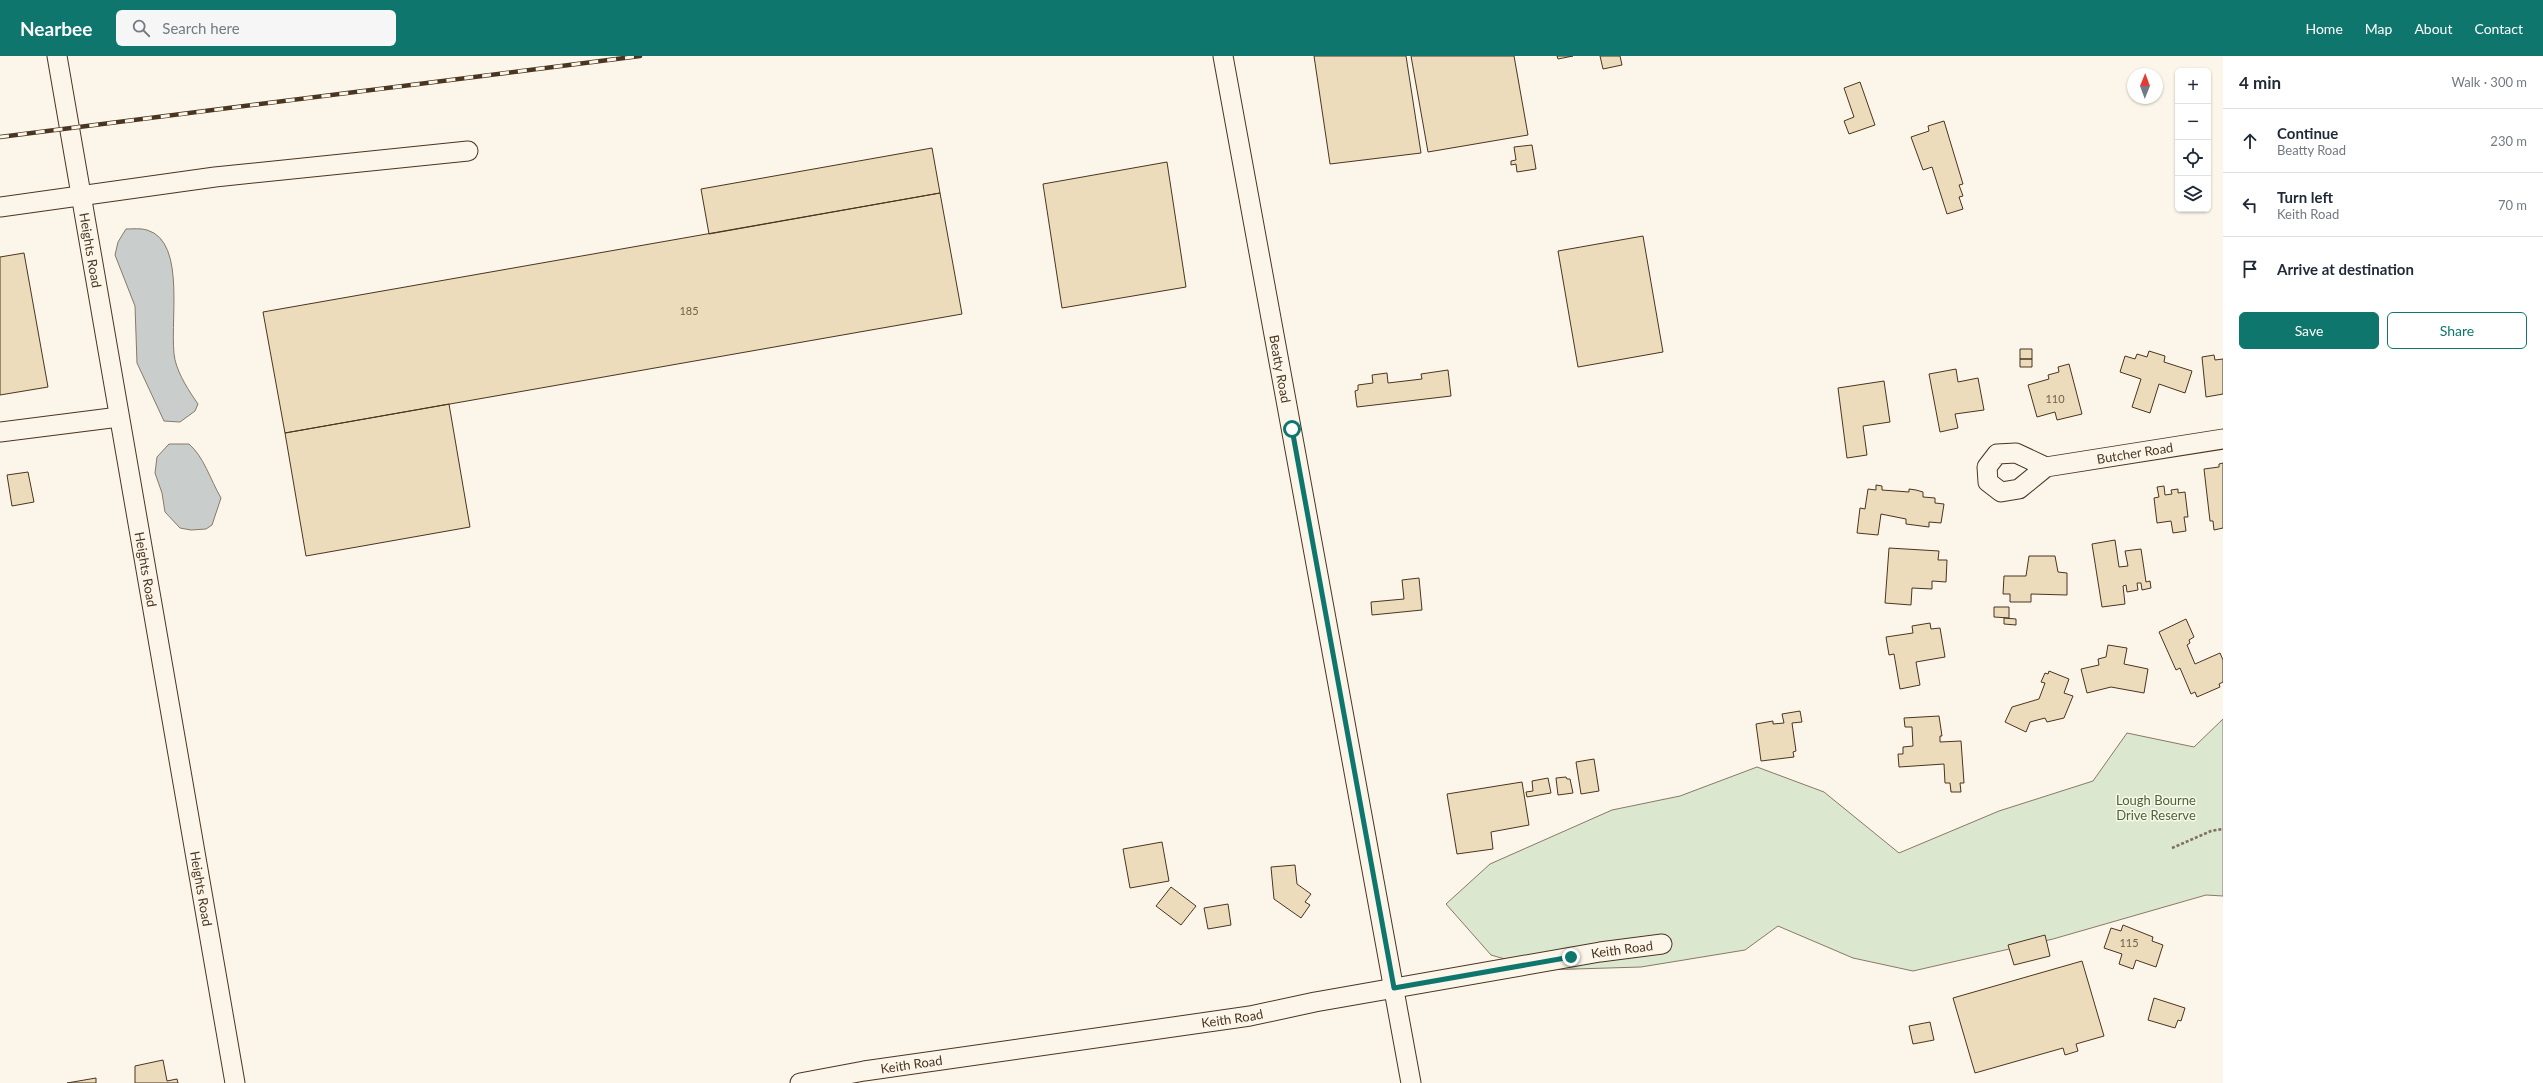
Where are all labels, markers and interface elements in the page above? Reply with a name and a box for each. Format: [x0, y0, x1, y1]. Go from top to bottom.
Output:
search box [116, 10, 396, 46]
text: Nearbee [20, 17, 92, 40]
icon: search [130, 17, 152, 39]
text: Search here [162, 19, 240, 37]
text: Home [2305, 20, 2343, 37]
text: Map [2365, 20, 2392, 37]
text: About [2414, 20, 2452, 37]
text: Contact [2474, 20, 2523, 37]
north arrow [2127, 68, 2163, 104]
map controls [2175, 68, 2211, 212]
button: + [2175, 68, 2211, 104]
text: 4 min [2239, 72, 2281, 93]
text: Walk · 300 m [2451, 74, 2527, 90]
button: − [2175, 104, 2211, 140]
text: Continue [2277, 124, 2338, 142]
icon: ahead [2239, 130, 2261, 152]
text: 230 m [2490, 133, 2527, 149]
button: locate [2175, 140, 2211, 176]
text: Beatty Road [2277, 142, 2346, 158]
button: layers [2175, 176, 2211, 212]
text: Turn left [2277, 188, 2333, 206]
icon: left [2239, 194, 2261, 216]
text: 70 m [2498, 197, 2527, 213]
text: Keith Road [2277, 206, 2339, 222]
street label: Heights Road [76, 211, 105, 289]
icon: arrive [2239, 258, 2261, 280]
text: Arrive at destination [2277, 260, 2414, 278]
house number: 185 [679, 304, 699, 317]
button: Save [2239, 312, 2379, 349]
button: Share [2387, 312, 2527, 349]
street label: Beatty Road [1266, 333, 1294, 404]
house number: 110 [2045, 392, 2065, 405]
route start [1283, 420, 1301, 438]
street label: Butcher Road [2095, 439, 2174, 467]
street label: Heights Road [132, 530, 160, 608]
park label: Lough Bourne Drive Reserve [2116, 792, 2196, 823]
street label: Heights Road [187, 850, 216, 927]
house number: 115 [2119, 936, 2139, 949]
street label: Keith Road [1590, 937, 1654, 961]
route end [1562, 948, 1580, 966]
street label: Keith Road [1200, 1005, 1265, 1031]
street label: Keith Road [879, 1052, 943, 1077]

